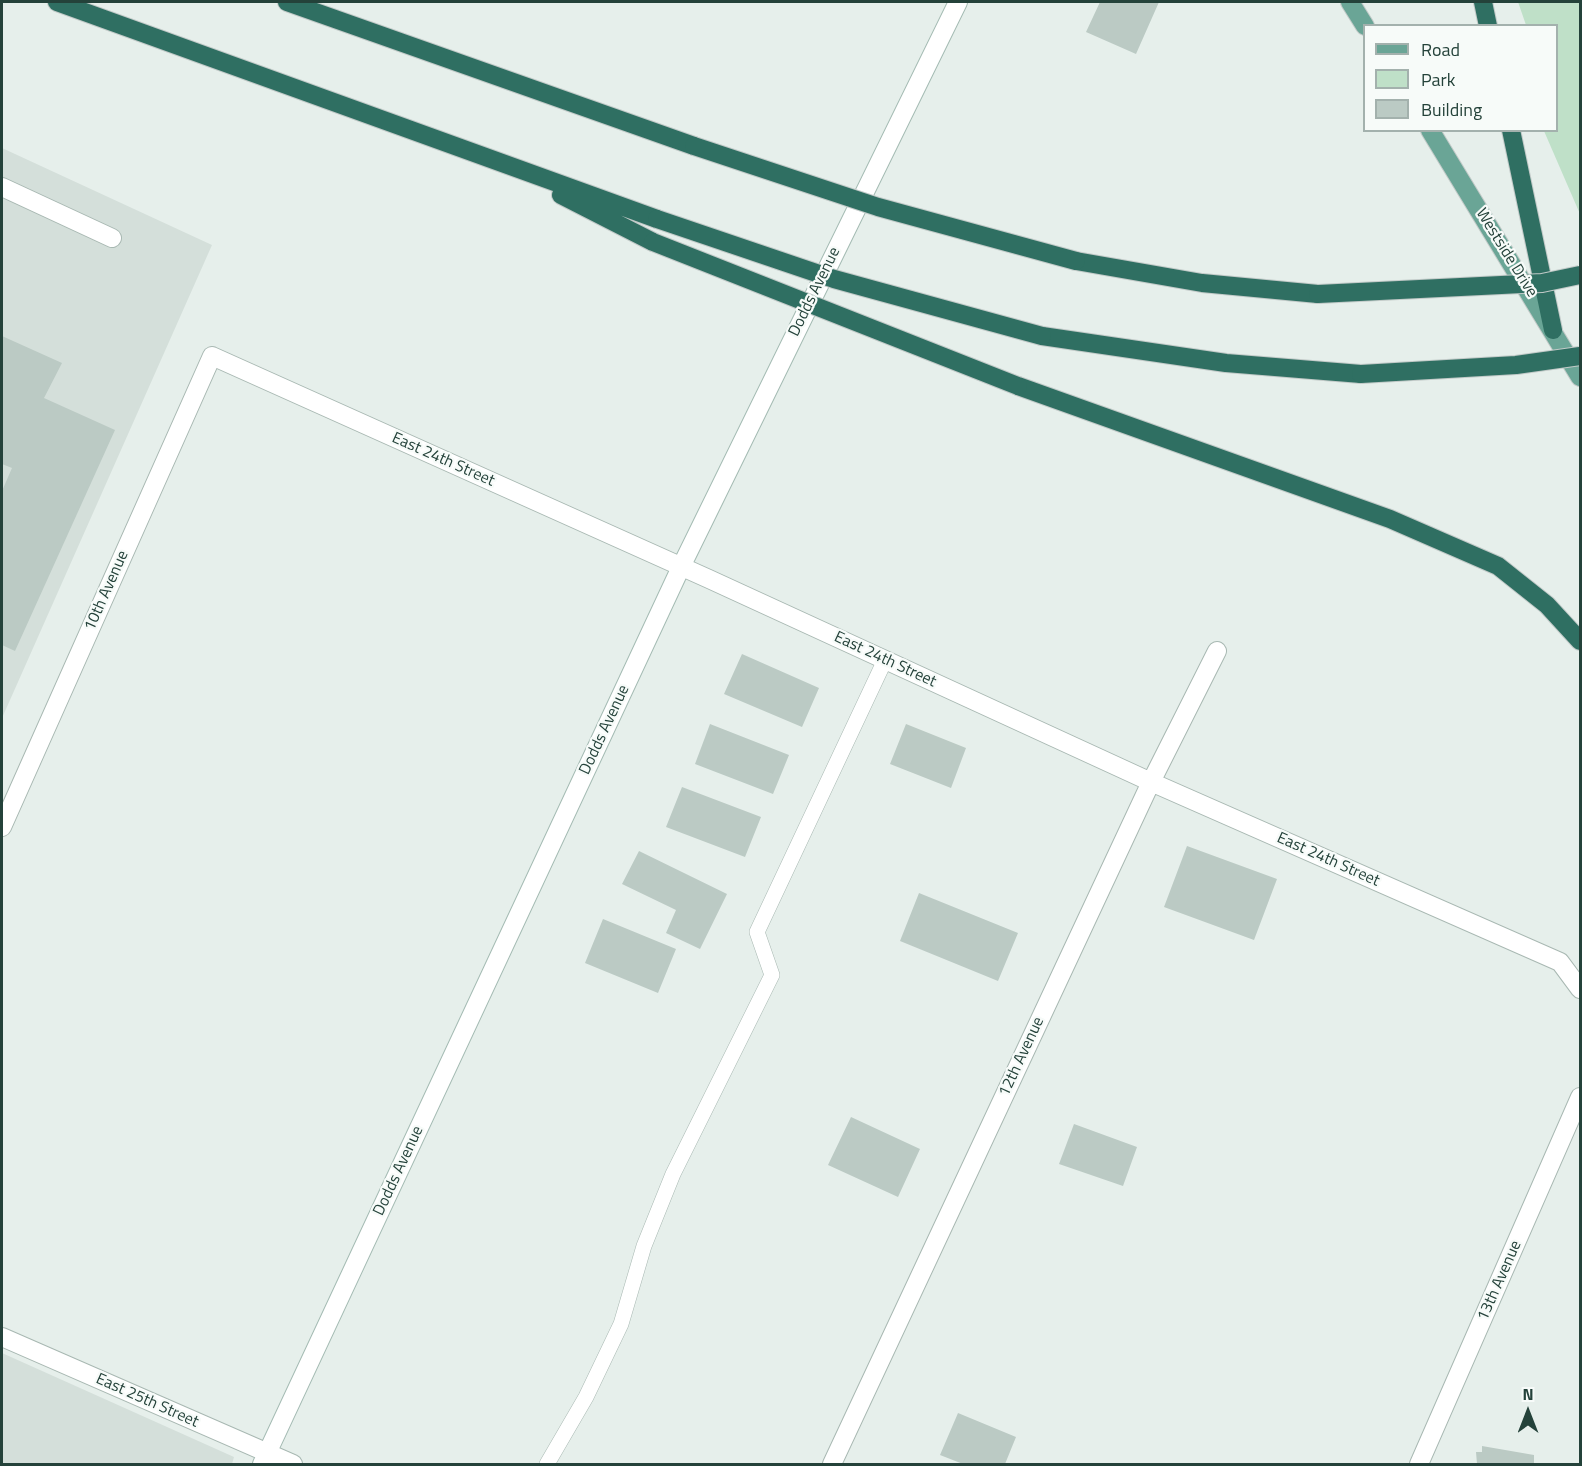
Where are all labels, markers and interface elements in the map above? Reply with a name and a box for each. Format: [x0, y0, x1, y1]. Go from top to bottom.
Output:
legend [1363, 24, 1558, 132]
text: Road [1421, 36, 1460, 63]
text: Park [1421, 66, 1455, 93]
text: Building [1421, 96, 1482, 123]
street label: Westside Drive [1471, 205, 1541, 301]
street label: Dodds Avenue [785, 244, 845, 340]
street label: East 24th Street [389, 429, 497, 491]
street label: 10th Avenue [81, 548, 133, 634]
street label: East 24th Street [831, 628, 939, 692]
street label: Dodds Avenue [576, 682, 634, 778]
street label: East 24th Street [1274, 829, 1382, 891]
street label: 12th Avenue [995, 1014, 1049, 1100]
street label: Dodds Avenue [370, 1123, 428, 1219]
street label: 13th Avenue [1474, 1238, 1526, 1324]
street label: East 25th Street [93, 1370, 201, 1432]
north arrow [1498, 1382, 1558, 1442]
text: N [1522, 1382, 1534, 1406]

